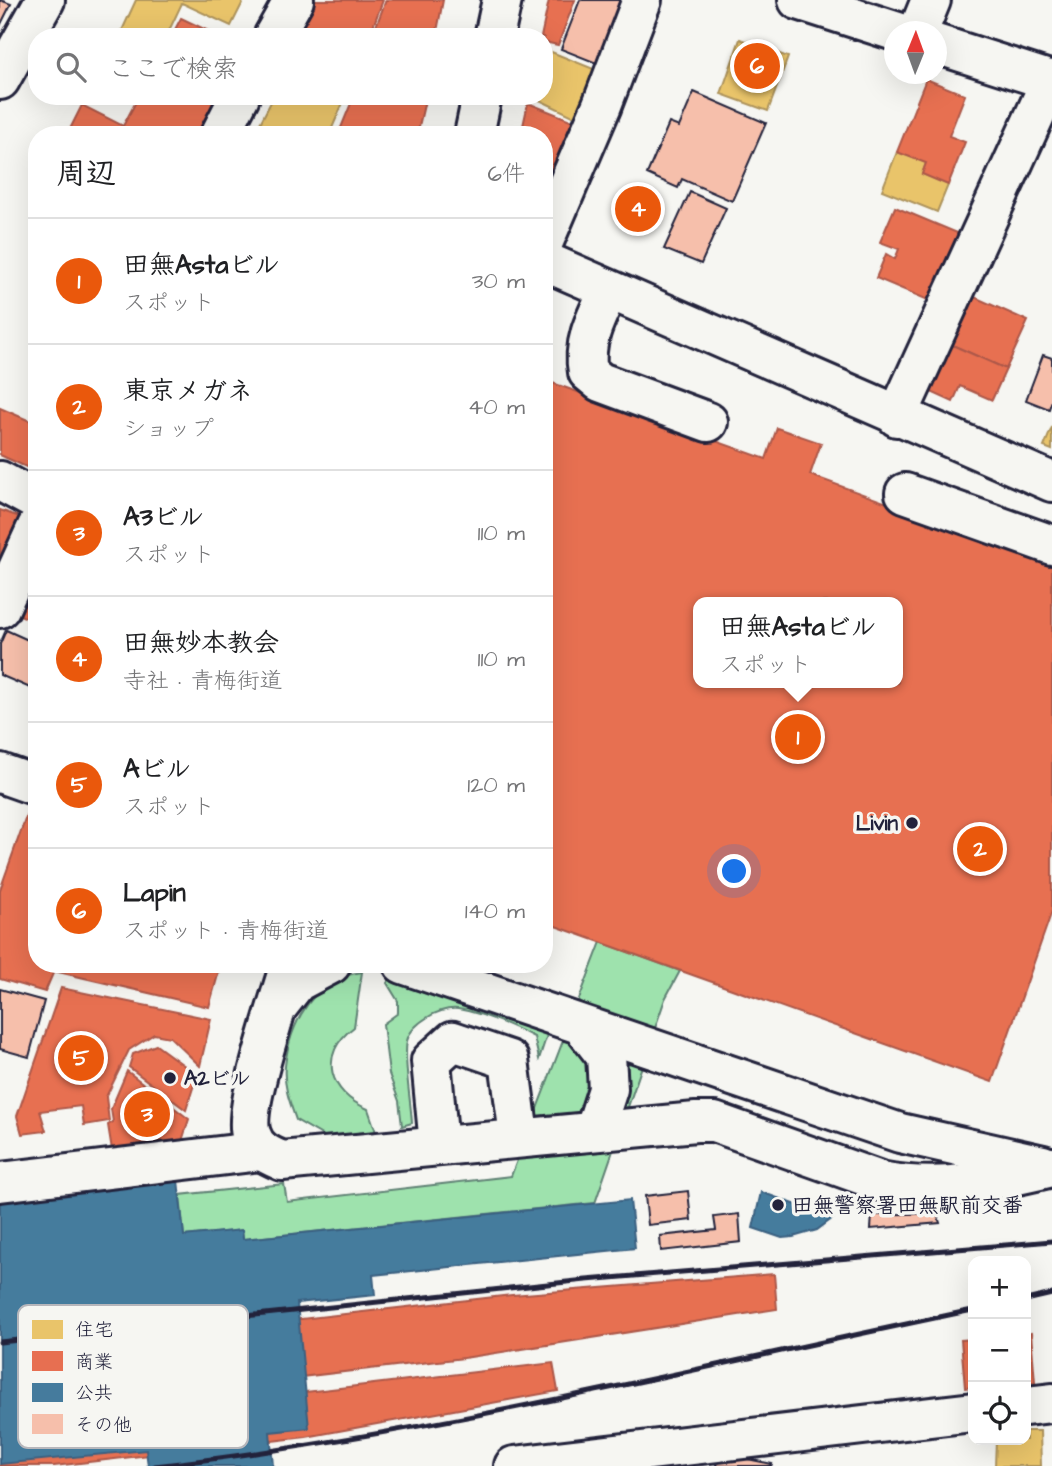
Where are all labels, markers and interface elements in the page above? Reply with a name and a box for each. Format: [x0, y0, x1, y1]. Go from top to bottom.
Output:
north arrow [884, 21, 947, 84]
search box [28, 28, 553, 105]
pin: 6 [734, 40, 780, 92]
icon: search [52, 48, 90, 86]
text: ここで検索 [108, 51, 238, 87]
text: 周辺 [56, 153, 116, 195]
text: 6件 [488, 158, 525, 190]
pin: 4 [615, 183, 661, 235]
text: 田無Astaビル [123, 247, 280, 283]
text: 1 [78, 265, 80, 297]
text: 30 m [472, 265, 525, 297]
text: スポット [123, 287, 215, 319]
text: 東京メガネ [123, 373, 253, 409]
text: 2 [72, 391, 86, 423]
text: 40 m [468, 391, 525, 423]
text: ショップ [123, 413, 214, 445]
text: A3ビル [123, 499, 204, 535]
text: 3 [73, 517, 85, 549]
text: 110 m [477, 517, 525, 549]
text: スポット [123, 539, 215, 571]
popup [693, 597, 903, 688]
text: 田無Astaビル [720, 609, 876, 645]
text: 田無妙本教会 [123, 625, 279, 661]
text: 4 [71, 643, 87, 675]
text: 110 m [477, 643, 525, 675]
text: スポット [720, 649, 812, 681]
text: 寺社 · 青梅街道 [123, 665, 283, 697]
pin: 1 [775, 711, 821, 763]
text: Aビル [123, 751, 191, 787]
text: 5 [71, 769, 87, 801]
text: 120 m [467, 769, 525, 801]
text: スポット [123, 791, 215, 823]
place label: Livin [856, 809, 898, 838]
marker: Livin [904, 815, 920, 831]
pin: 2 [957, 823, 1003, 875]
your location [717, 854, 751, 888]
text: Lapin [123, 875, 186, 911]
text: 6 [72, 895, 86, 927]
text: 140 m [465, 895, 525, 927]
text: スポット · 青梅街道 [123, 915, 329, 947]
pin: 5 [58, 1032, 104, 1084]
place label: A2ビル [184, 1064, 251, 1093]
marker: A2ビル [162, 1070, 178, 1086]
pin: 3 [124, 1088, 170, 1140]
place label: 田無警察署田無駅前交番 [792, 1191, 1023, 1220]
marker: 田無警察署田無駅前交番 [770, 1197, 786, 1213]
map controls [968, 1256, 1031, 1445]
button: + [968, 1256, 1031, 1319]
legend [18, 1305, 248, 1448]
text: 住宅 [75, 1317, 113, 1344]
button: − [968, 1319, 1031, 1382]
text: 商業 [75, 1349, 113, 1376]
text: 公共 [75, 1380, 113, 1407]
button: locate [968, 1382, 1031, 1445]
text: その他 [75, 1412, 132, 1439]

